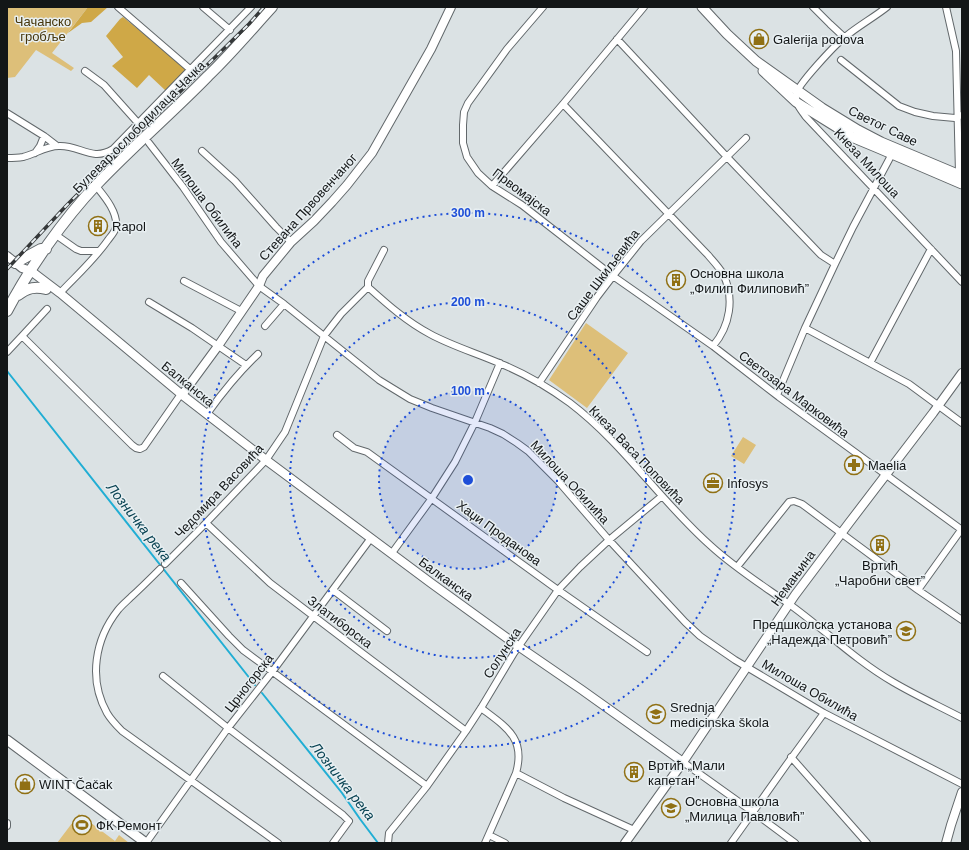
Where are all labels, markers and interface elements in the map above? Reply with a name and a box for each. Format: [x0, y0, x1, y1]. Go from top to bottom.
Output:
park label: Чачанско гробље [15, 14, 71, 44]
shop icon: Galerija podova [748, 28, 770, 50]
place label: Galerija podova [773, 32, 865, 47]
street label: Булевар ослободилаца Чачка [70, 57, 209, 196]
street label: Светог Саве [846, 103, 920, 149]
street label: Кнеза Милоша [831, 125, 903, 201]
street label: Стевана Првовенчаног [256, 150, 360, 264]
street label: Милоша Обилића [168, 155, 246, 251]
street label: Првомајска [490, 165, 555, 219]
text: 300 m [451, 206, 485, 220]
building icon: Rapol [87, 215, 109, 237]
place label: Rapol [112, 219, 146, 234]
street label: Саше Шкиљевића [564, 226, 643, 324]
place label: Основна школа „Филип Филиповић” [690, 266, 809, 296]
building icon: Основна школа „Филип Филиповић” [665, 269, 687, 291]
text: 200 m [451, 295, 485, 309]
street label: Светозара Марковића [736, 348, 853, 441]
street label: Балканска [159, 358, 218, 410]
text: 100 m [451, 384, 485, 398]
street label: Кнеза Васа Поповића [586, 403, 689, 508]
street label: Милоша Обилића [528, 437, 613, 527]
street label: Чедомира Васовића [172, 440, 267, 541]
pharmacy icon: Maelia [843, 454, 865, 476]
place label: Maelia [868, 458, 907, 473]
office icon: Infosys [702, 472, 724, 494]
centre of rings [461, 473, 475, 487]
place label: Infosys [727, 476, 769, 491]
water label: Лозничка река [103, 479, 175, 564]
street label: Хаџи Проданова [454, 497, 545, 569]
building icon: Вртић „Чаробни свет” [869, 534, 891, 556]
street label: Немањина [768, 547, 819, 609]
street label: Балканска [416, 554, 477, 604]
place label: Вртић „Чаробни свет” [835, 558, 925, 588]
street label: Златиборска [305, 593, 376, 652]
place label: Предшколска установа „Надежда Петровић” [752, 617, 893, 647]
school or university icon: Предшколска установа „Надежда Петровић” [895, 620, 917, 642]
street label: Солунска [480, 624, 524, 681]
street label: Црногорска [222, 650, 277, 715]
street label: Милоша Обилића [759, 656, 861, 724]
place label: Srednja medicinska škola [670, 700, 770, 730]
school or university icon: Srednja medicinska škola [645, 703, 667, 725]
water label: Лозничка река [307, 738, 379, 823]
place label: Вртић „Мали капетан” [648, 758, 725, 788]
building icon: Вртић „Мали капетан” [623, 761, 645, 783]
shop icon: WINT Čačak [14, 773, 36, 795]
place label: WINT Čačak [39, 777, 113, 792]
place label: Основна школа „Милица Павловић” [685, 794, 804, 824]
school or university icon: Основна школа „Милица Павловић” [660, 797, 682, 819]
sports icon: ФК Ремонт [71, 814, 93, 836]
place label: ФК Ремонт [96, 818, 162, 833]

